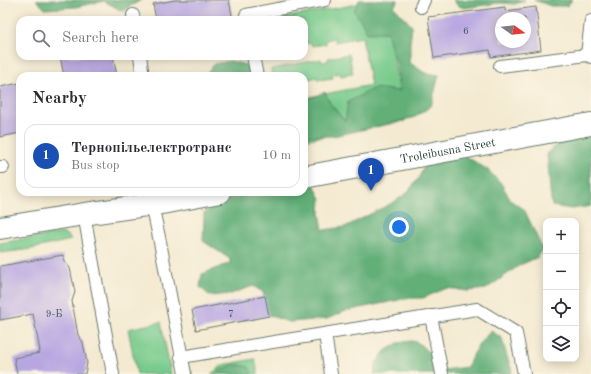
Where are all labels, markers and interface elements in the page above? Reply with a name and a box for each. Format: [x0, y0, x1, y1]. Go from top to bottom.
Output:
north arrow [495, 12, 531, 48]
search box [16, 16, 308, 60]
house number: 6 [463, 26, 469, 36]
icon: search [30, 27, 52, 49]
text: Search here [62, 31, 139, 46]
text: Nearby [32, 90, 87, 107]
street label: Troleibusna Street [399, 137, 496, 166]
text: Тернопільелектротранс [71, 141, 232, 156]
text: 1 [42, 149, 50, 162]
text: 10 m [262, 149, 291, 162]
pin: 1 [358, 158, 384, 191]
text: Bus stop [71, 159, 120, 172]
your location [389, 217, 409, 237]
map controls [543, 218, 579, 362]
button: + [543, 218, 579, 254]
button: − [543, 254, 579, 290]
button: locate [543, 290, 579, 326]
house number: 9-Б [46, 309, 62, 319]
house number: 7 [228, 309, 234, 319]
button: layers [543, 326, 579, 362]

